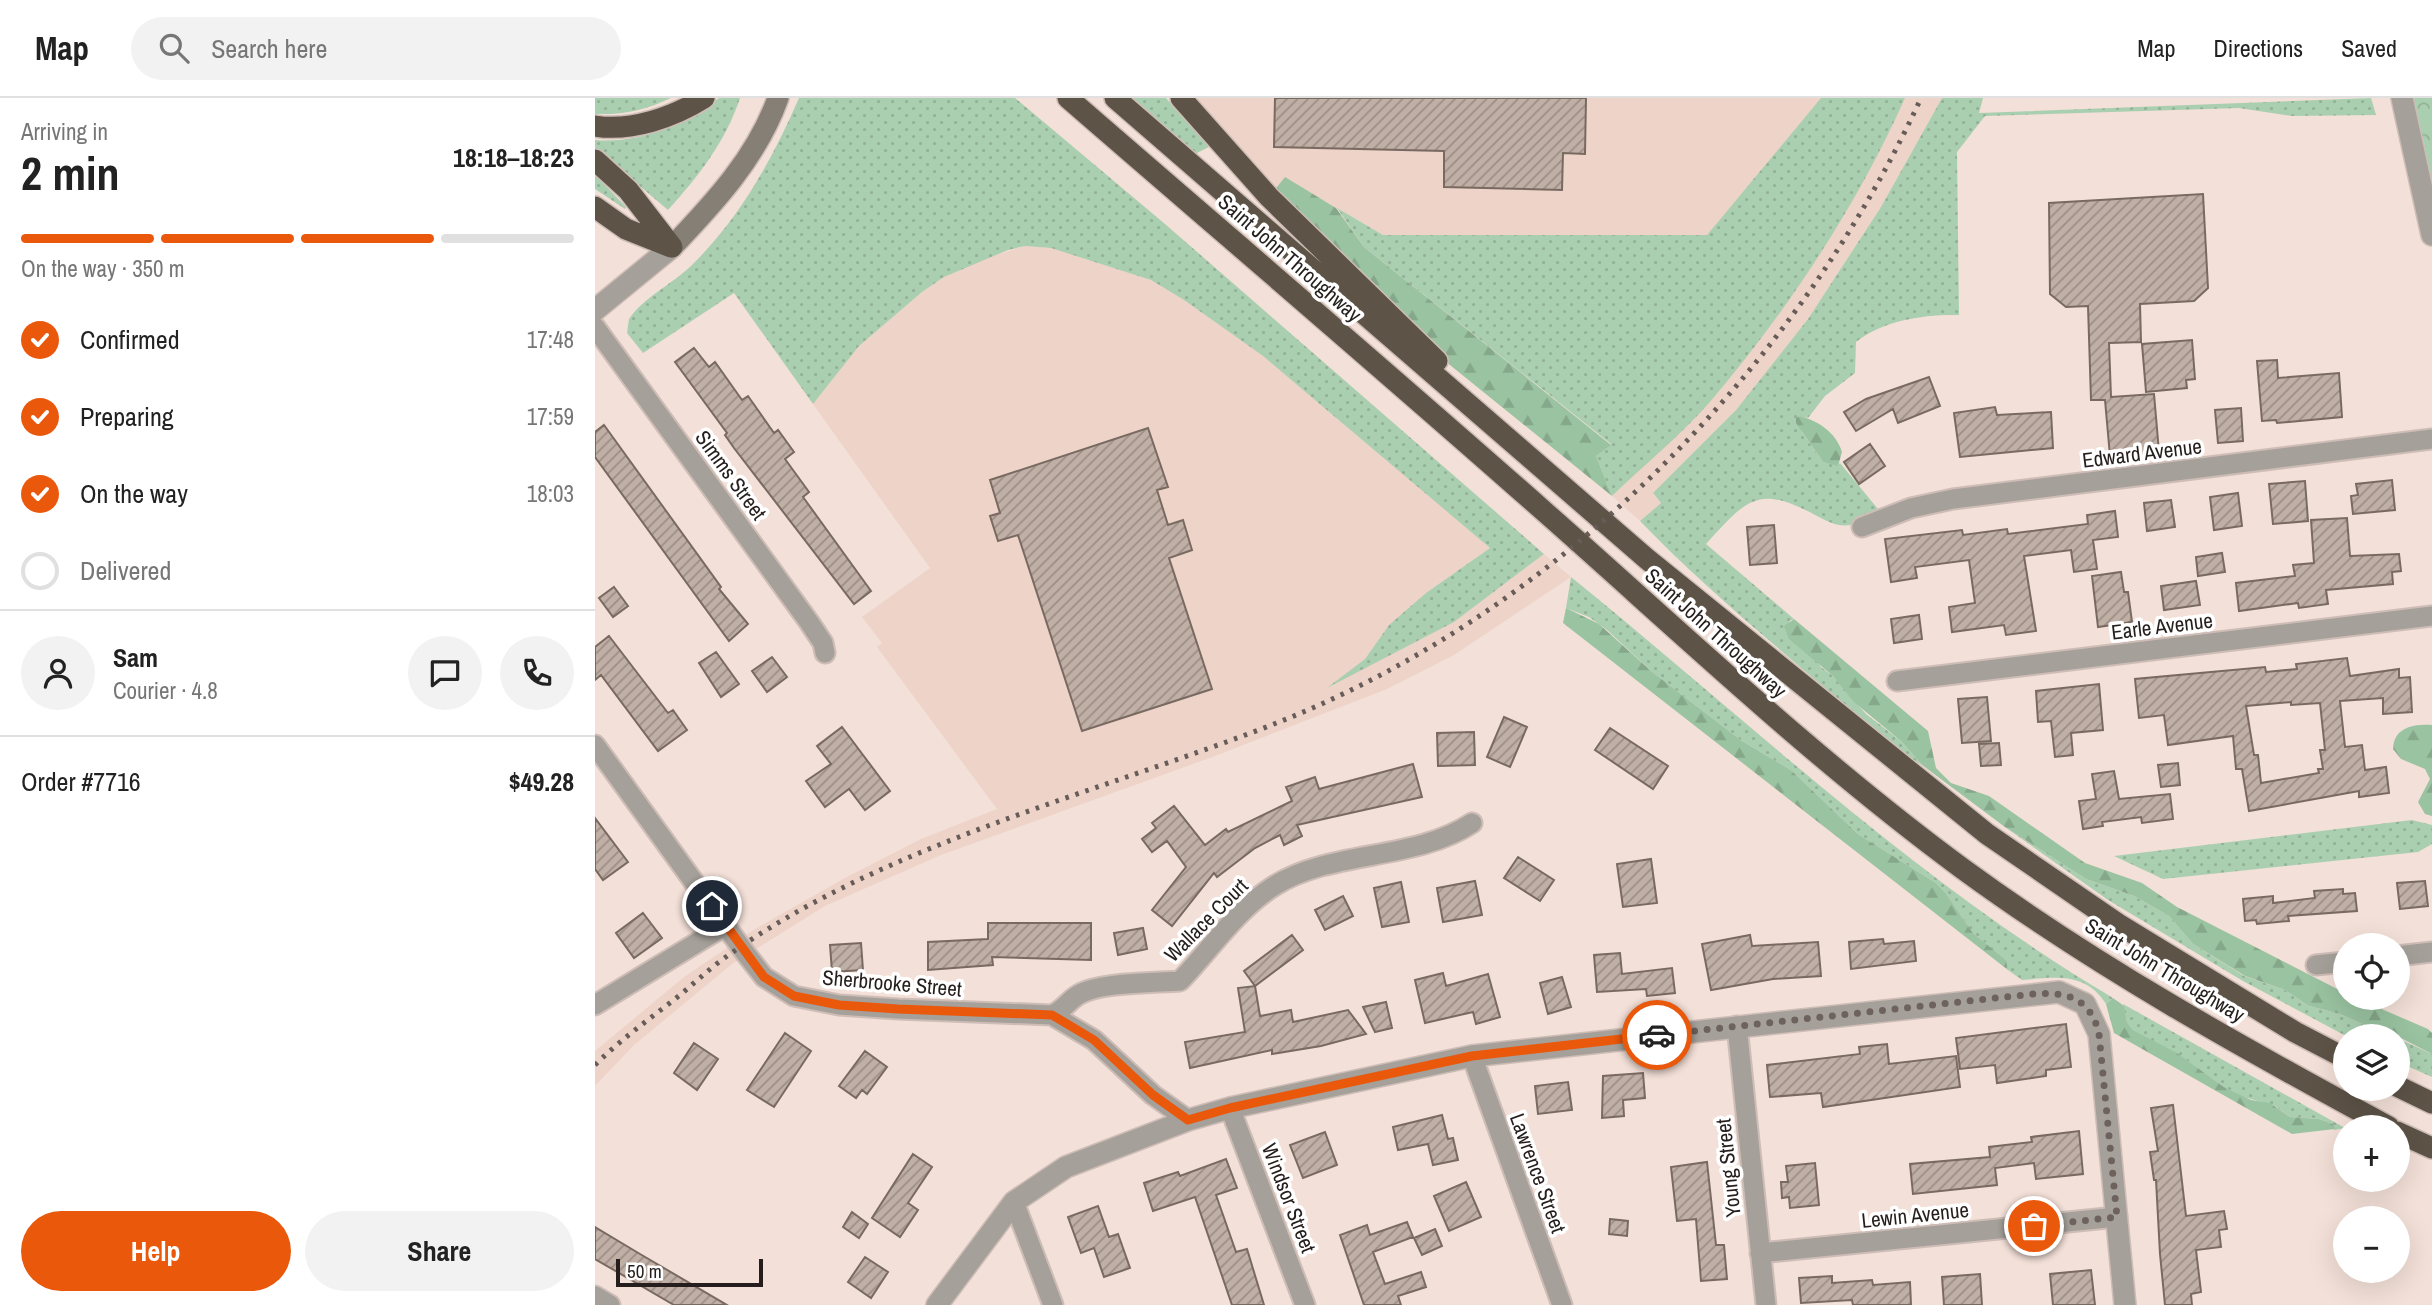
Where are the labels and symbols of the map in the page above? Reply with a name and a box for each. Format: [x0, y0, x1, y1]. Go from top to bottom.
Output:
street label: Saint John Throughway [1212, 187, 1368, 329]
street label: Simms Street [689, 424, 774, 526]
street label: Edward Avenue [2081, 431, 2203, 475]
street label: Saint John Throughway [1639, 561, 1793, 705]
street label: Earle Avenue [2110, 605, 2214, 647]
street label: Wallace Court [1158, 872, 1254, 968]
pin [682, 876, 742, 936]
street label: Saint John Throughway [2080, 911, 2251, 1029]
street label: Sherbrooke Street [821, 962, 963, 1004]
courier [1622, 1000, 1692, 1070]
street label: Lawrence Street [1503, 1109, 1573, 1237]
street label: Young Street [1708, 1117, 1748, 1219]
street label: Windsor Street [1255, 1139, 1323, 1257]
street label: Lewin Avenue [1860, 1195, 1970, 1235]
pin [2004, 1196, 2064, 1256]
scale bar [616, 1256, 763, 1288]

